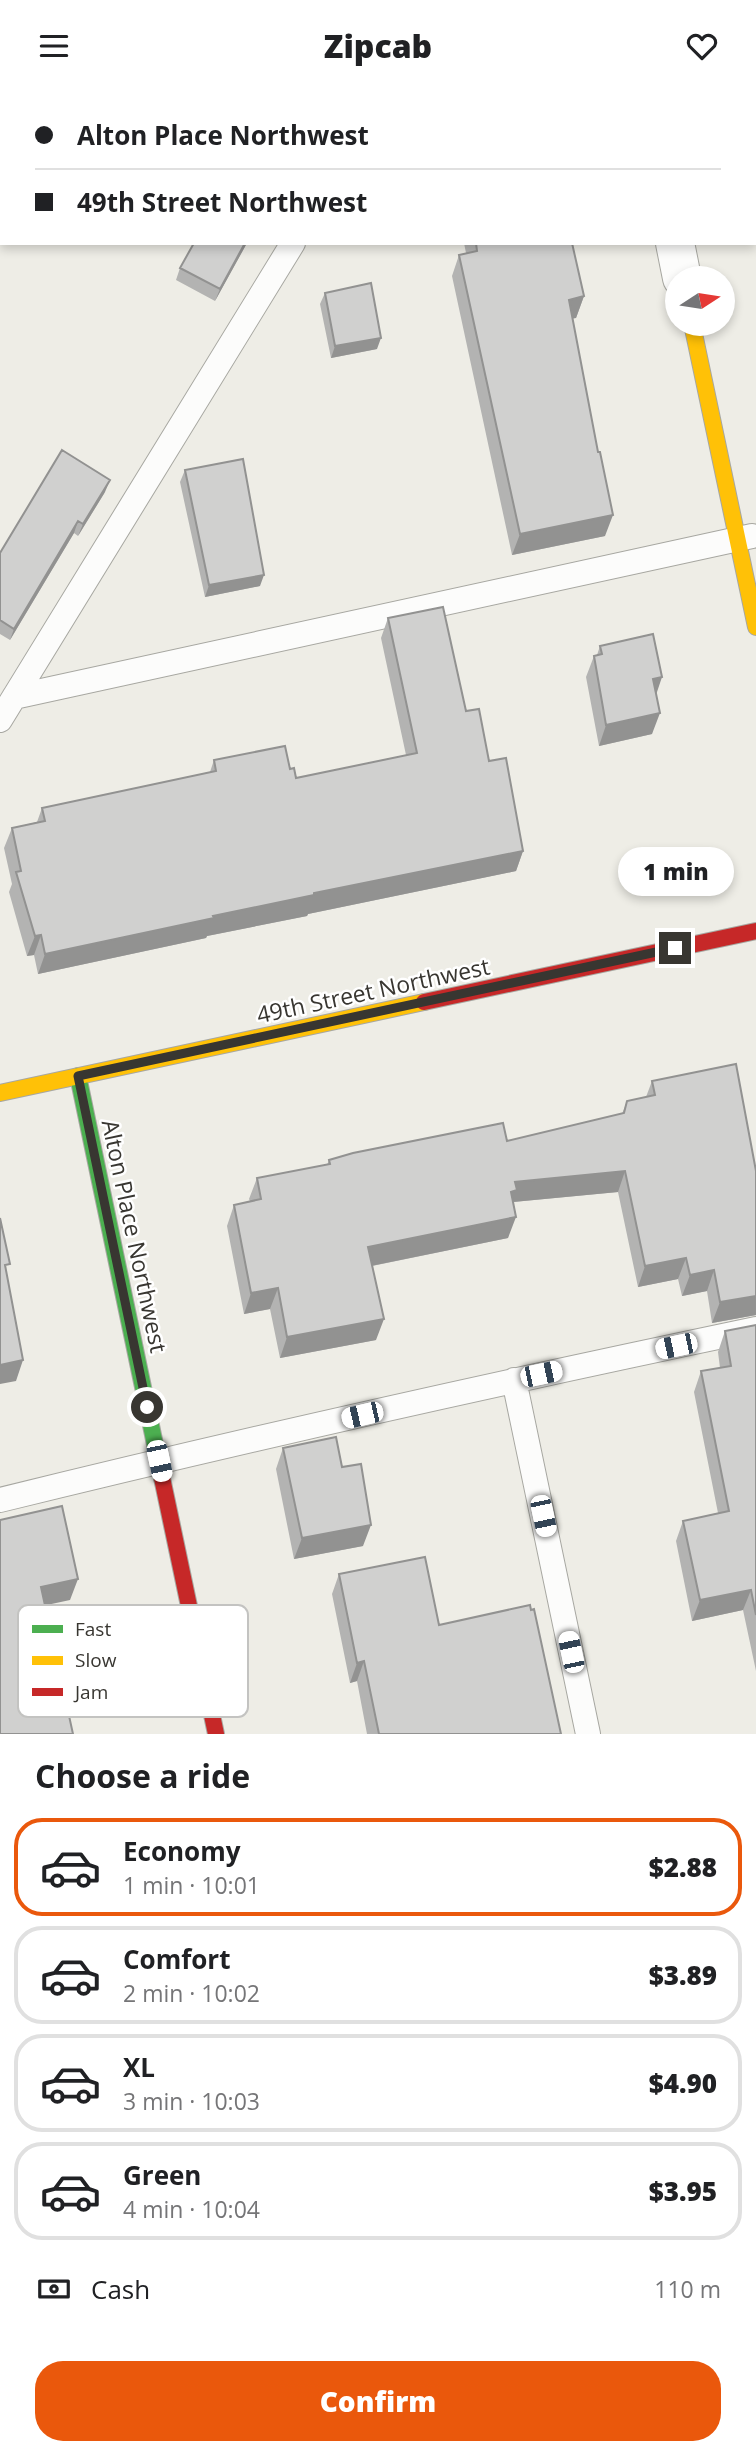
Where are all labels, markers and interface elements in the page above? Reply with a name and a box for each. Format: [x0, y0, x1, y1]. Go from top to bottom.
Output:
text: Zipcab [324, 24, 432, 67]
icon: menu [35, 27, 73, 65]
icon: heart [683, 27, 721, 65]
text: Alton Place Northwest [77, 117, 369, 153]
text: 49th Street Northwest [77, 184, 367, 220]
north arrow [665, 266, 735, 336]
map controls [665, 266, 735, 336]
callout: 1 min [617, 847, 733, 895]
text: 1 min [643, 855, 709, 887]
route end [659, 932, 691, 964]
street label: 49th Street Northwest [253, 950, 493, 1030]
street label: Alton Place Northwest [95, 1116, 175, 1356]
car [654, 1331, 699, 1361]
car [519, 1359, 564, 1389]
route start [131, 1391, 163, 1423]
car [340, 1400, 385, 1430]
car [145, 1438, 174, 1484]
car [529, 1493, 558, 1539]
legend [18, 1605, 248, 1717]
text: Fast [75, 1616, 111, 1642]
car [557, 1629, 586, 1675]
text: Slow [75, 1647, 117, 1673]
text: Jam [73, 1679, 108, 1705]
text: Choose a ride [35, 1754, 250, 1797]
text: Economy [123, 1833, 241, 1869]
icon: car [39, 1836, 102, 1899]
text: $2.88 [649, 1849, 717, 1885]
text: 1 min · 10:01 [123, 1869, 260, 1901]
text: Comfort [123, 1941, 230, 1977]
icon: car [39, 1944, 102, 2007]
text: $3.89 [649, 1957, 717, 1993]
text: 2 min · 10:02 [123, 1977, 260, 2009]
text: XL [123, 2049, 155, 2085]
icon: car [39, 2052, 102, 2115]
text: $4.90 [649, 2065, 717, 2101]
text: 3 min · 10:03 [123, 2085, 260, 2117]
text: Green [123, 2157, 201, 2193]
icon: car [39, 2160, 102, 2223]
text: $3.95 [649, 2173, 717, 2209]
text: 4 min · 10:04 [123, 2193, 260, 2225]
icon: cash [35, 2270, 73, 2308]
text: Cash [91, 2271, 150, 2307]
text: 110 m [654, 2273, 721, 2305]
button: Confirm [35, 2361, 721, 2441]

